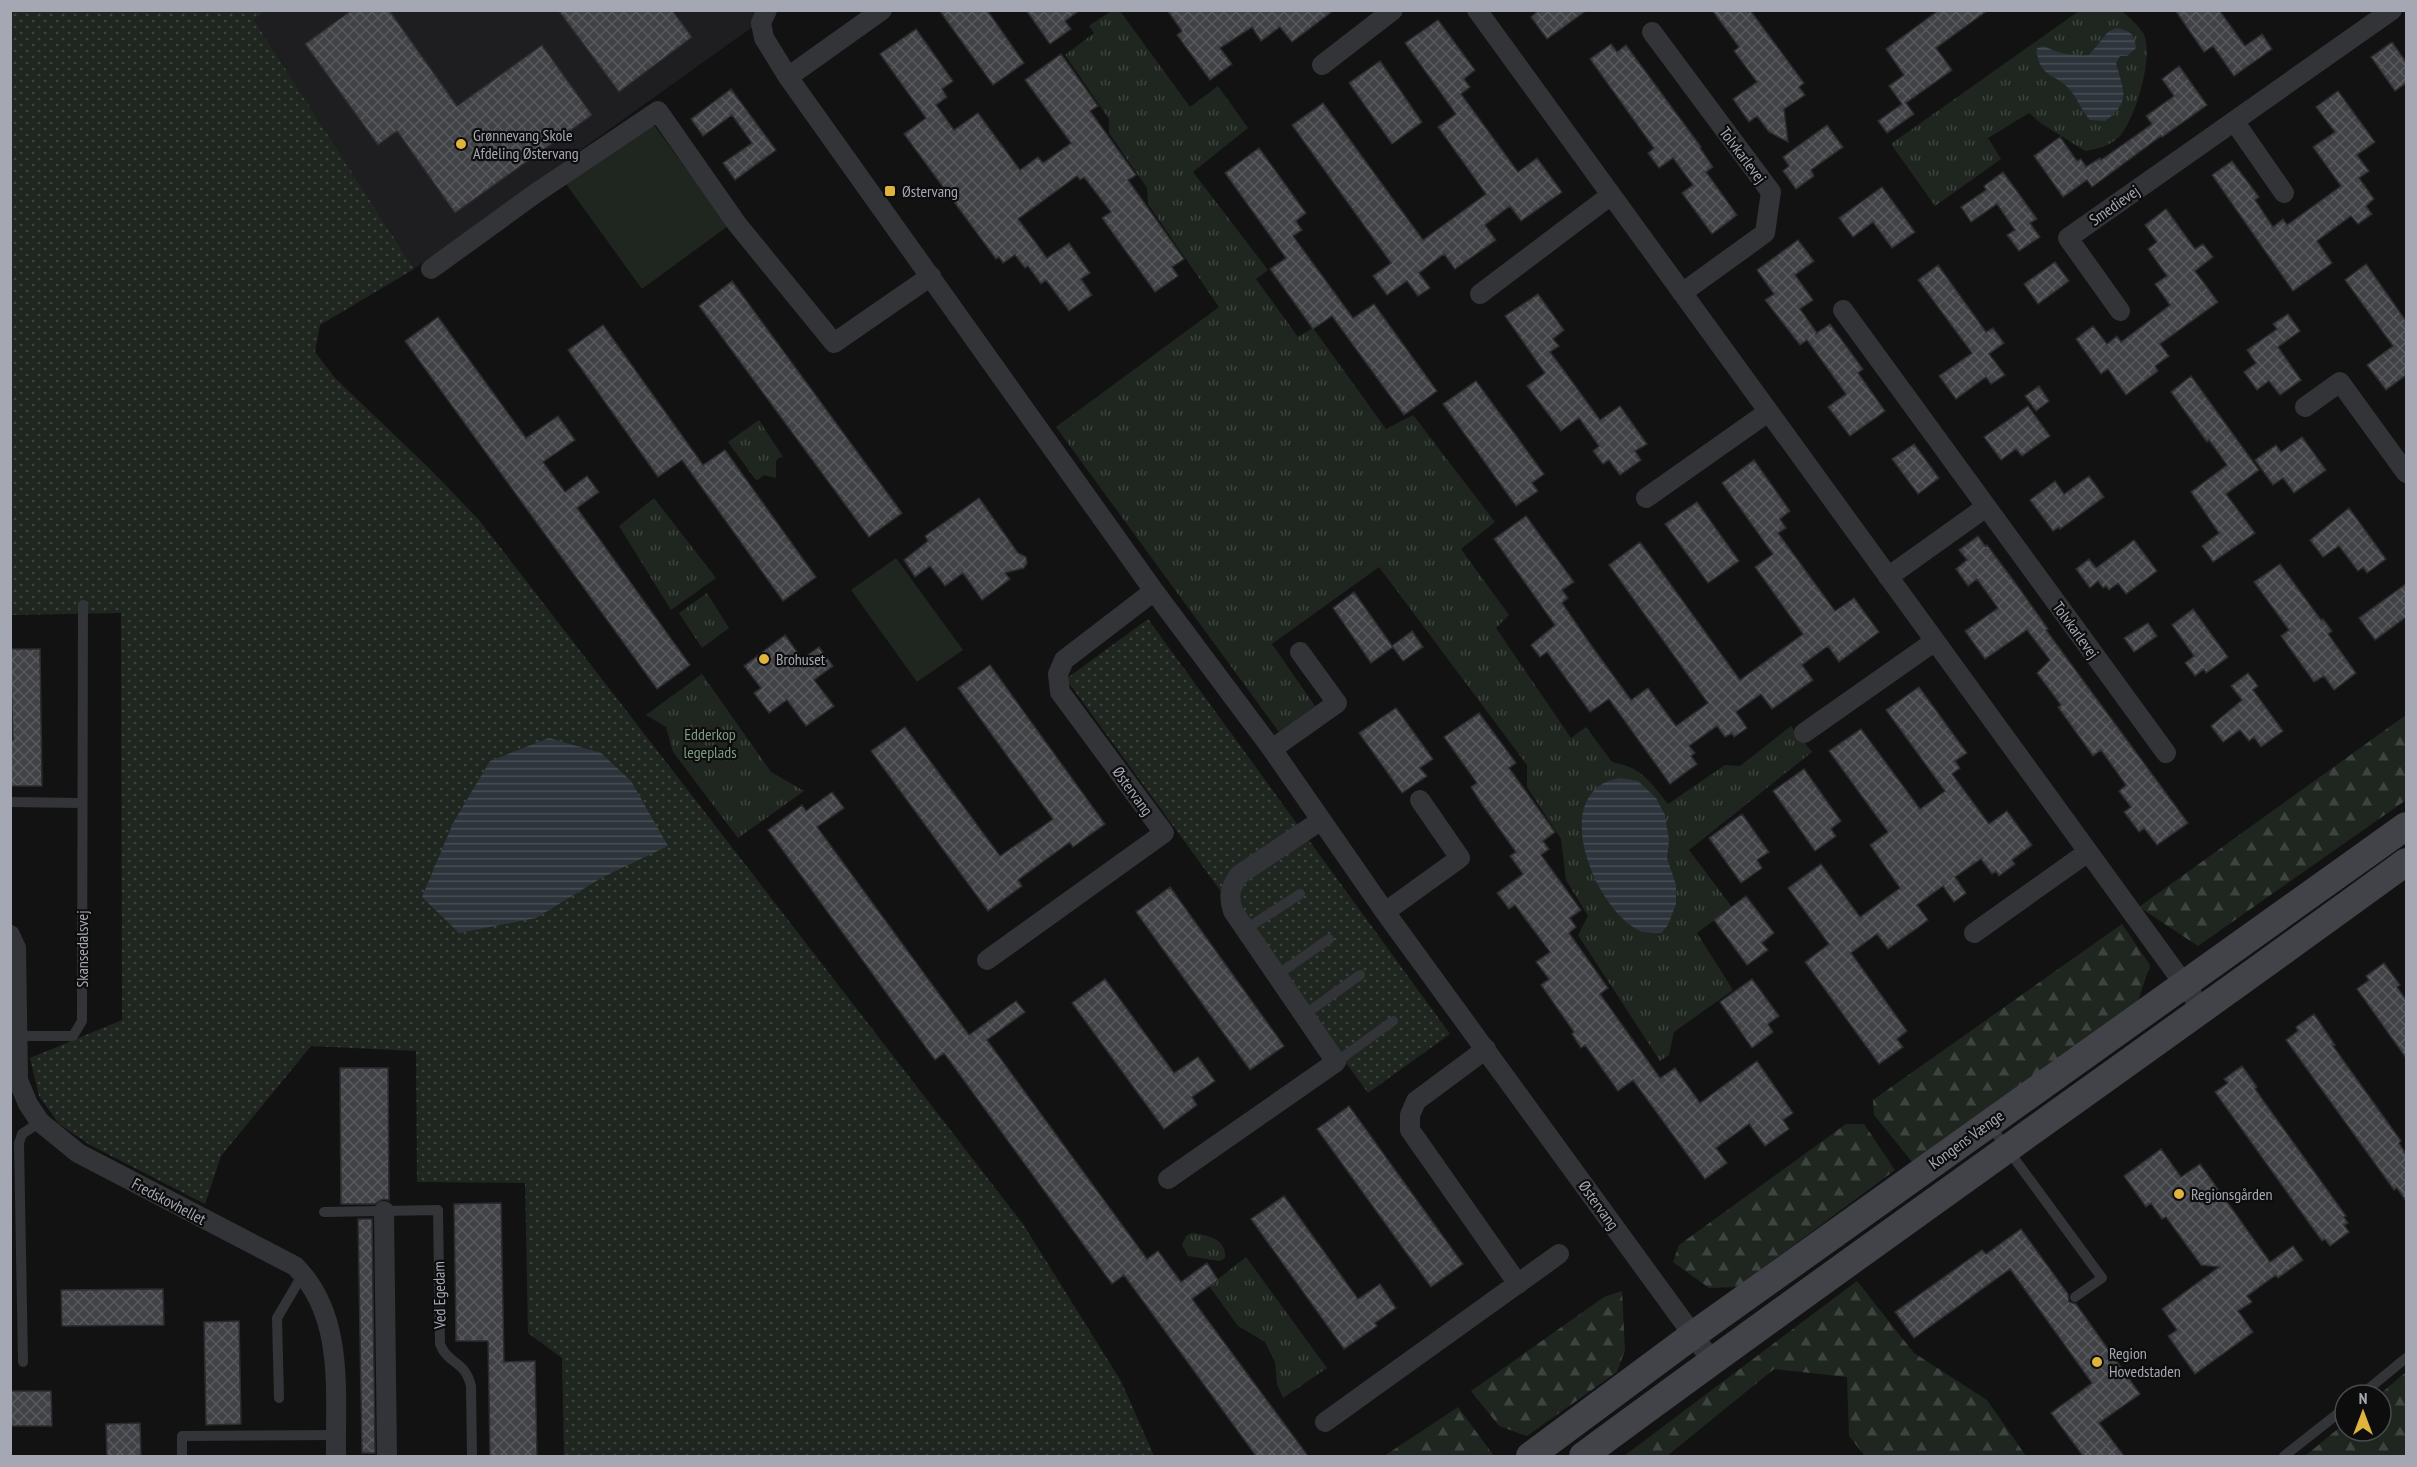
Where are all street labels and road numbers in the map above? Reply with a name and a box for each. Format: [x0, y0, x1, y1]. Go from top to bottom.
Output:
street label: Tolvkarlevej [1715, 123, 1771, 187]
street label: Smedievej [2085, 180, 2143, 230]
street label: Tolvkarlevej [2049, 598, 2103, 662]
street label: Østervang [1108, 762, 1158, 820]
street label: Skansedalsvej [72, 910, 92, 988]
street label: Kongens Vænge [1925, 1105, 2007, 1173]
street label: Fredskovhellet [129, 1173, 210, 1229]
street label: Østervang [1574, 1176, 1624, 1234]
street label: Ved Egedam [428, 1261, 450, 1330]

